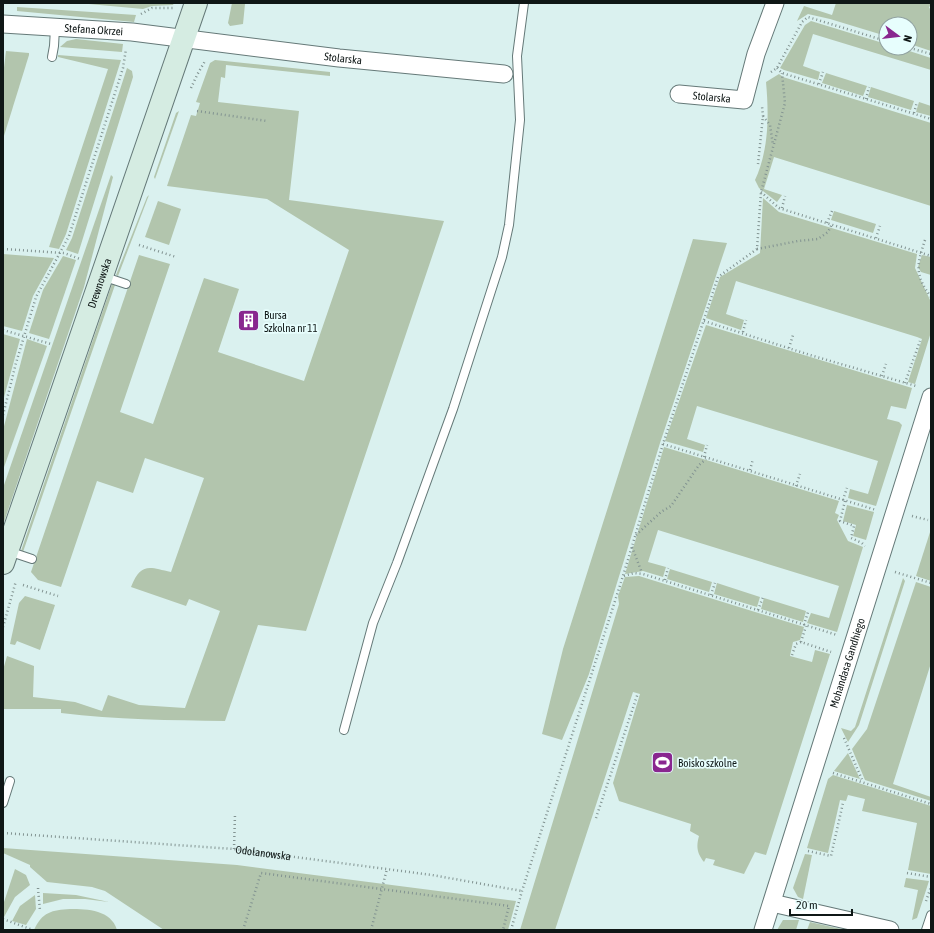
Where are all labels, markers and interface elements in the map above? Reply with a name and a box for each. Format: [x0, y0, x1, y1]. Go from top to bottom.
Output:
north arrow [878, 16, 918, 56]
street label: Stefana Okrzei [64, 22, 124, 37]
text: N [901, 34, 914, 43]
street label: Stolarska [323, 50, 363, 66]
street label: Stolarska [692, 89, 731, 105]
street label: Drewnowska [85, 257, 114, 310]
building icon: Bursa Szkolna nr 11 [236, 308, 262, 334]
place label: Bursa Szkolna nr 11 [264, 309, 318, 334]
street label: Mohandasa Gandhiego [827, 617, 867, 709]
sports icon: Boisko szkolne [649, 750, 675, 776]
place label: Boisko szkolne [678, 757, 737, 769]
street label: Odolanowska [235, 843, 292, 862]
scale bar [790, 891, 852, 917]
text: 20 m [796, 898, 818, 912]

